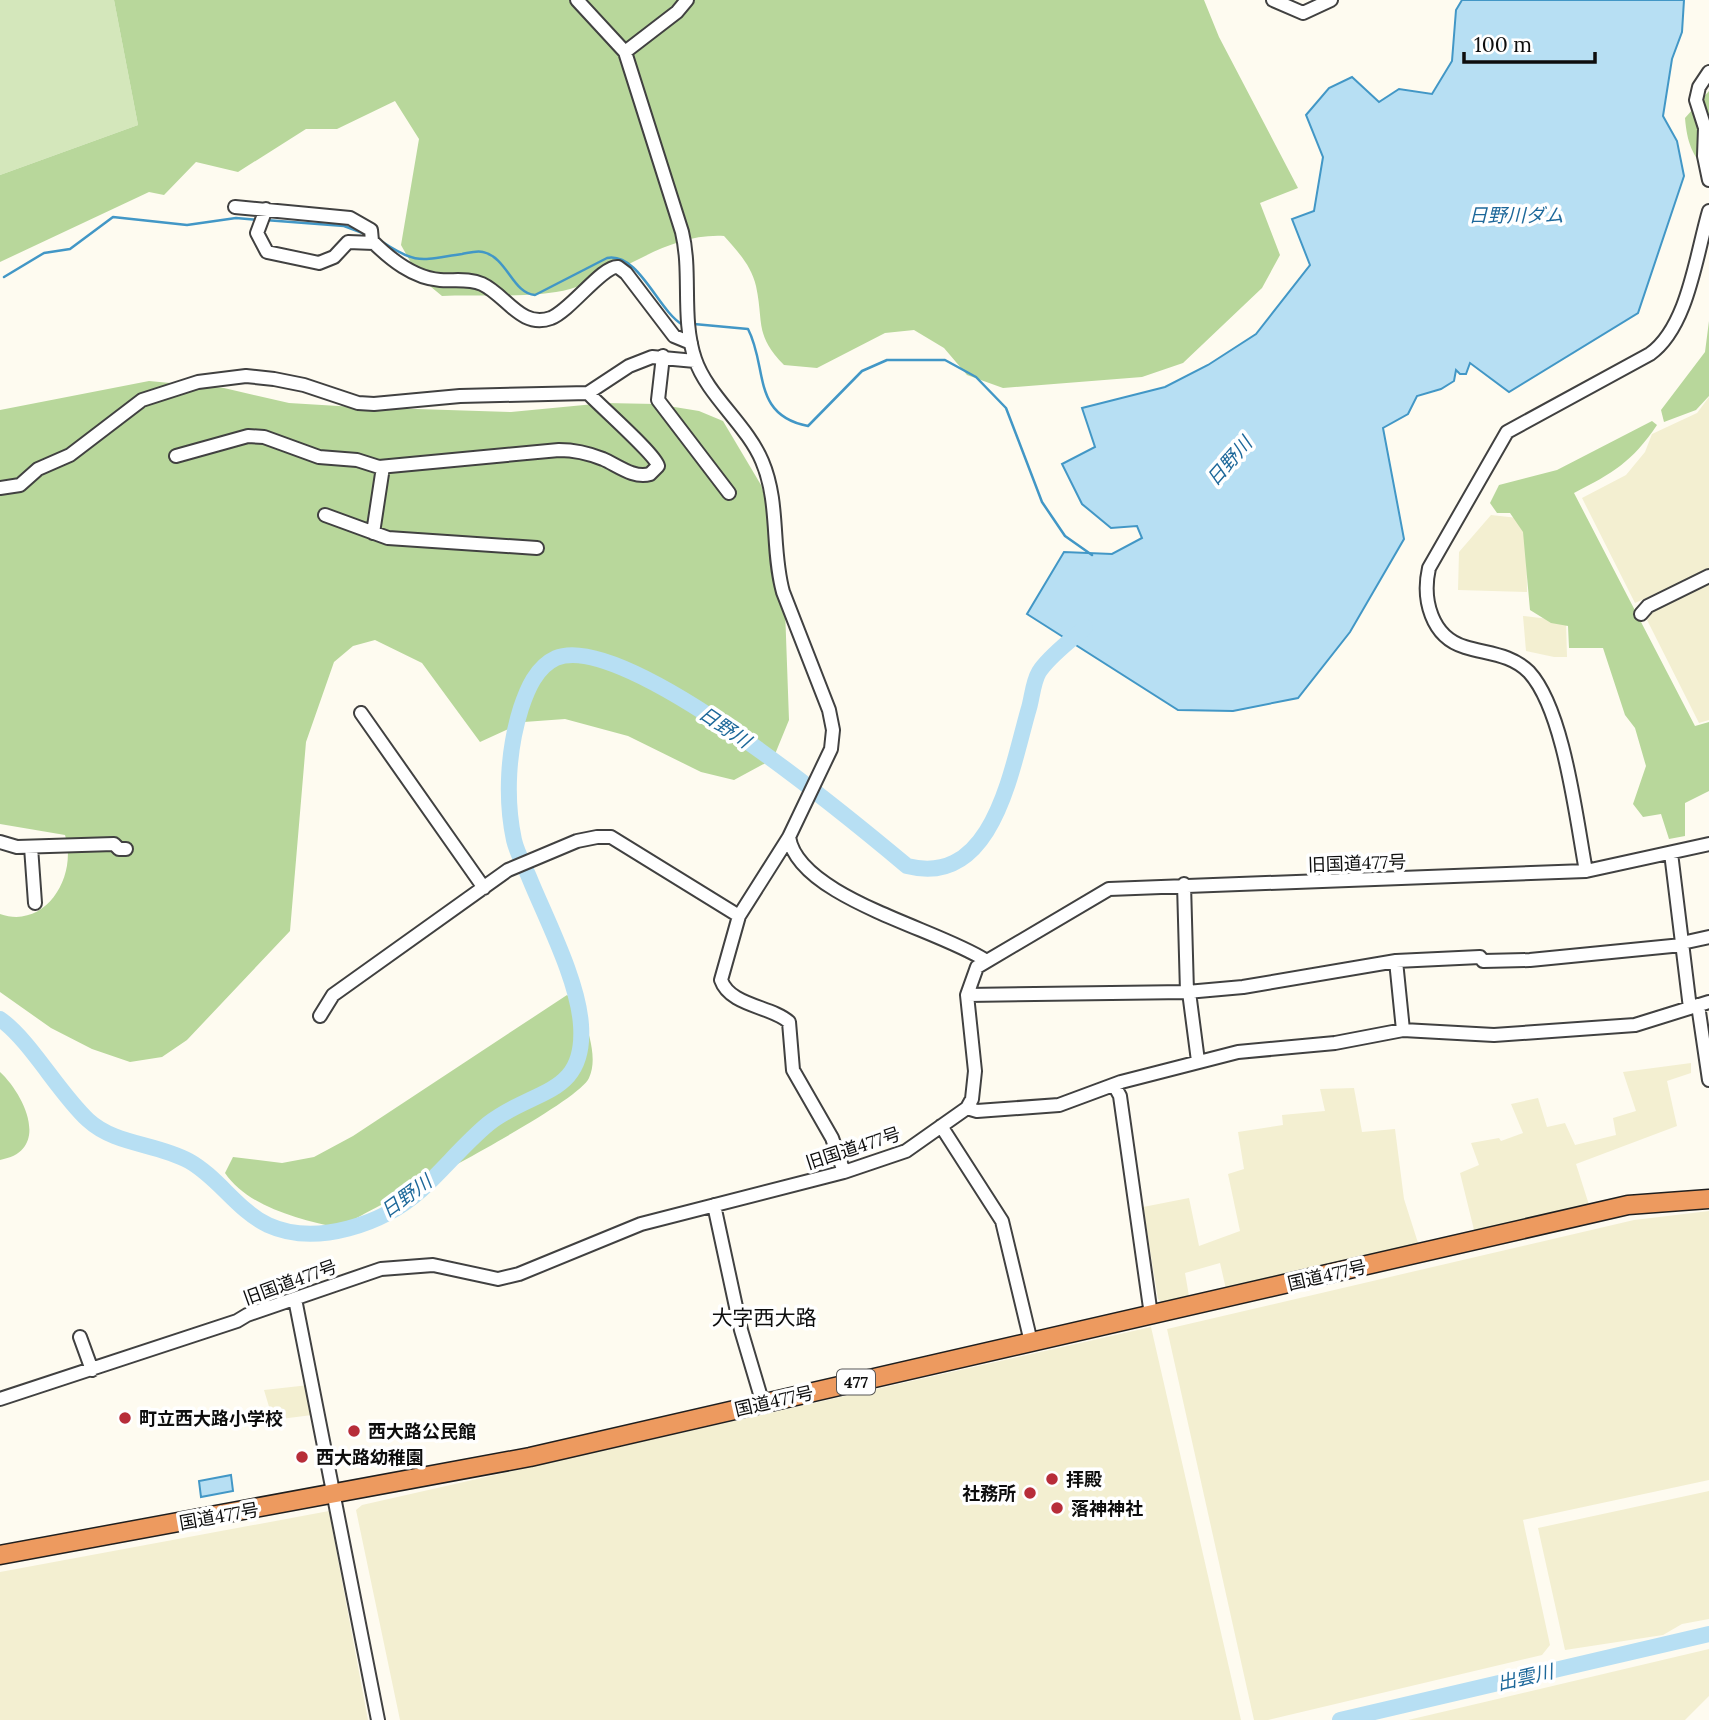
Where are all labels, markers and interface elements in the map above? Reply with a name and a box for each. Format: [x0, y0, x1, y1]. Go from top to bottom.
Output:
scale bar [1464, 21, 1595, 65]
text: 100 m [1474, 31, 1532, 58]
water label: 日野川ダム [1468, 203, 1564, 227]
water label: 日野川 [1201, 430, 1258, 490]
water label: 日野川 [695, 701, 757, 754]
street label: 旧国道477号 [1307, 850, 1407, 876]
street label: 旧国道477号 [803, 1122, 903, 1174]
water label: 日野川 [376, 1168, 438, 1222]
street label: 旧国道477号 [240, 1254, 340, 1310]
street label: 国道477号 [1285, 1255, 1369, 1295]
district label: 大字西大路 [712, 1304, 817, 1331]
road number: 477 [837, 1370, 875, 1394]
street label: 国道477号 [732, 1381, 816, 1421]
place label: 町立西大路小学校 [139, 1407, 283, 1430]
marker: 町立西大路小学校 [117, 1410, 133, 1426]
place label: 西大路公民館 [368, 1420, 476, 1443]
marker: 西大路公民館 [346, 1423, 362, 1439]
place label: 西大路幼稚園 [316, 1446, 424, 1469]
marker: 西大路幼稚園 [294, 1449, 310, 1465]
place label: 拝殿 [1066, 1468, 1102, 1491]
marker: 拝殿 [1044, 1471, 1060, 1487]
place label: 社務所 [962, 1482, 1016, 1505]
marker: 社務所 [1022, 1485, 1038, 1501]
place label: 落神神社 [1071, 1497, 1143, 1520]
street label: 国道477号 [177, 1498, 261, 1534]
marker: 落神神社 [1049, 1500, 1065, 1516]
water label: 出雲川 [1495, 1658, 1557, 1695]

